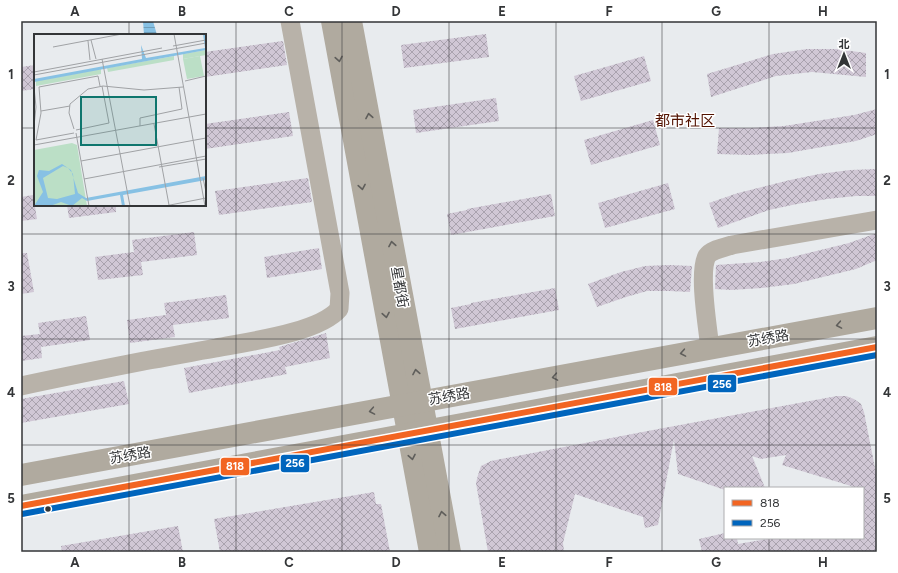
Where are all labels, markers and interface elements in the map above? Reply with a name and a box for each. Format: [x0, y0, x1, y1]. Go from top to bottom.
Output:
text: A [70, 4, 80, 19]
text: B [178, 4, 186, 19]
text: C [284, 4, 294, 19]
text: D [391, 4, 401, 19]
text: E [498, 4, 506, 19]
text: F [605, 4, 613, 19]
text: G [711, 4, 721, 19]
text: H [818, 4, 828, 19]
inset map [34, 34, 206, 206]
north arrow [824, 34, 864, 74]
text: 北 [839, 38, 850, 51]
one-way arrow [334, 56, 343, 62]
text: 1 [8, 67, 14, 82]
text: 1 [884, 67, 890, 82]
district label: 都市社区 [655, 112, 715, 130]
one-way arrow [365, 113, 373, 120]
text: 2 [7, 173, 15, 188]
text: 2 [883, 173, 891, 188]
one-way arrow [358, 184, 366, 190]
one-way arrow [388, 241, 397, 247]
street label: 星都街 [387, 265, 412, 309]
text: 3 [7, 279, 15, 294]
text: 3 [883, 279, 891, 294]
one-way arrow [381, 312, 389, 318]
one-way arrow [836, 320, 842, 329]
street label: 苏绣路 [746, 326, 790, 351]
one-way arrow [680, 348, 686, 357]
one-way arrow [412, 369, 420, 375]
one-way arrow [552, 372, 558, 380]
line badge: 256 [707, 374, 737, 393]
line badge: 818 [648, 377, 678, 396]
text: 256 [712, 378, 732, 391]
text: 818 [654, 381, 672, 394]
street label: 苏绣路 [427, 384, 471, 409]
text: 4 [7, 385, 15, 400]
text: 4 [883, 385, 891, 400]
one-way arrow [369, 406, 376, 414]
street label: 苏绣路 [108, 443, 152, 468]
line badge: 256 [280, 454, 310, 473]
one-way arrow [407, 454, 415, 460]
line badge: 818 [220, 457, 250, 476]
text: 256 [285, 457, 305, 470]
text: 818 [226, 460, 244, 473]
legend [724, 487, 864, 539]
text: 5 [7, 491, 15, 506]
text: 5 [883, 491, 891, 506]
text: 818 [760, 496, 780, 510]
unlabelled marker [43, 504, 53, 514]
one-way arrow [439, 511, 447, 517]
text: 256 [760, 516, 781, 530]
text: A [70, 555, 80, 570]
text: B [178, 555, 186, 570]
text: C [284, 555, 294, 570]
text: D [391, 555, 401, 570]
text: E [498, 555, 506, 570]
text: F [605, 555, 613, 570]
text: G [711, 555, 721, 570]
text: H [818, 555, 828, 570]

